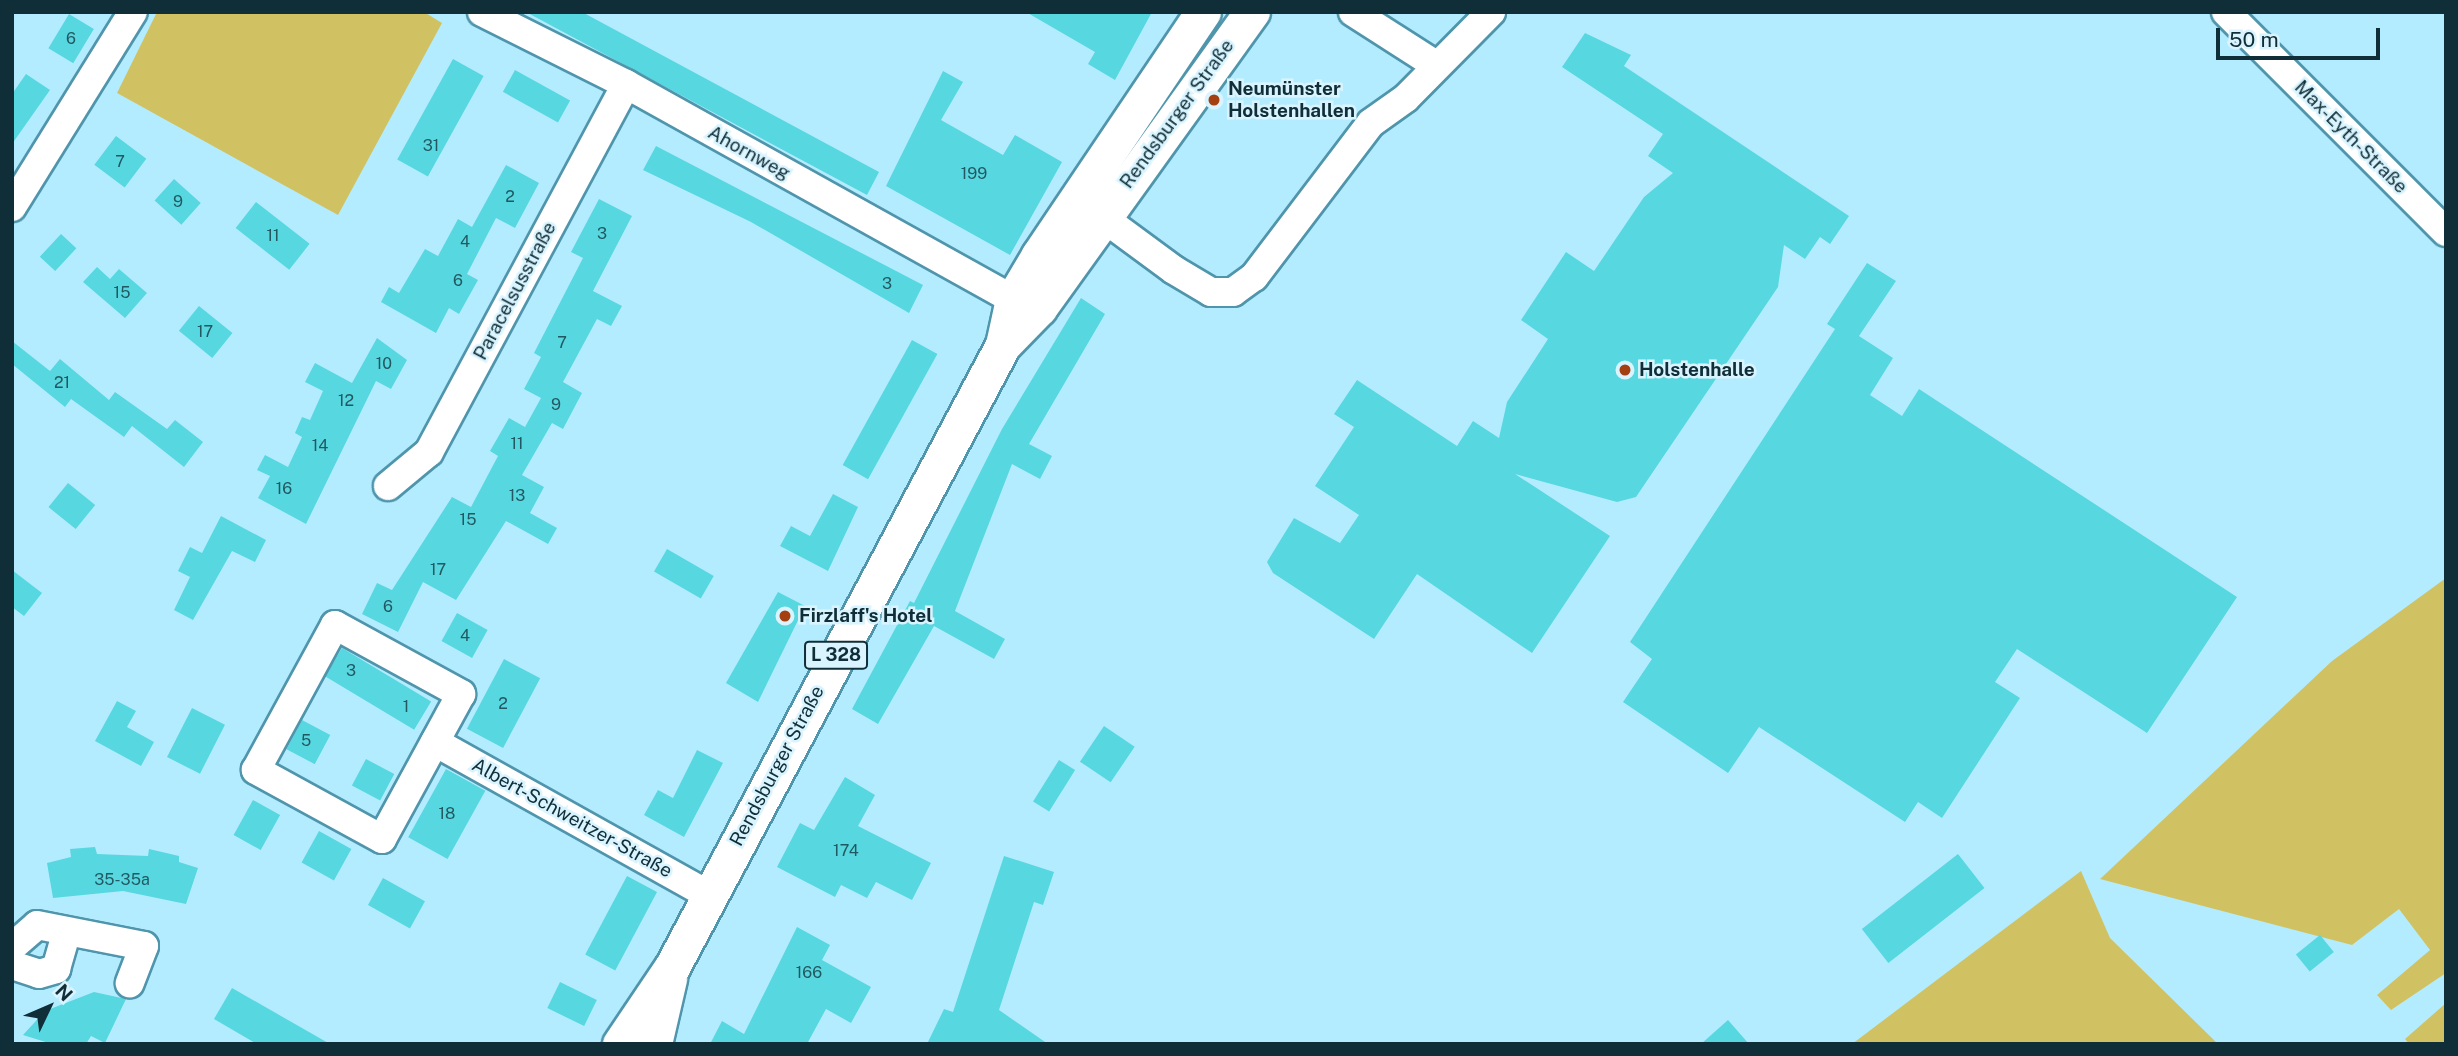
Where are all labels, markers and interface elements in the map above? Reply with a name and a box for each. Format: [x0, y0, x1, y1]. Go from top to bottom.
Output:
scale bar [2220, 14, 2384, 58]
text: 50 m [2229, 27, 2279, 52]
house number: 6 [66, 29, 76, 49]
street label: Rendsburger Straße [1115, 35, 1239, 193]
street label: Max-Eyth-Straße [2290, 76, 2412, 198]
place label: Neumünster Holstenhallen [1228, 78, 1355, 122]
marker: Neumünster Holstenhallen [1206, 92, 1222, 108]
street label: Ahornweg [704, 121, 794, 185]
house number: 31 [423, 136, 439, 156]
house number: 7 [115, 152, 125, 172]
house number: 199 [961, 164, 987, 184]
house number: 2 [505, 187, 515, 207]
house number: 9 [173, 192, 183, 212]
street label: Paracelsusstraße [469, 218, 561, 364]
house number: 3 [597, 224, 607, 244]
house number: 11 [266, 226, 280, 246]
house number: 4 [460, 232, 470, 252]
house number: 6 [453, 271, 463, 291]
house number: 3 [882, 274, 892, 294]
house number: 15 [114, 283, 130, 303]
house number: 17 [197, 322, 213, 342]
house number: 7 [557, 333, 567, 353]
house number: 10 [376, 354, 392, 374]
place label: Holstenhalle [1639, 359, 1755, 381]
marker: Holstenhalle [1617, 362, 1633, 378]
house number: 21 [54, 373, 70, 393]
house number: 12 [338, 391, 354, 411]
house number: 9 [551, 395, 561, 415]
house number: 11 [510, 434, 524, 454]
house number: 14 [312, 436, 328, 456]
house number: 16 [276, 479, 292, 499]
house number: 13 [509, 486, 525, 506]
house number: 15 [460, 510, 476, 530]
house number: 17 [430, 560, 446, 580]
house number: 6 [383, 597, 393, 617]
place label: Firzlaff's Hotel [799, 605, 933, 627]
marker: Firzlaff's Hotel [777, 608, 793, 624]
house number: 4 [460, 626, 470, 646]
road number: L 328 [803, 640, 869, 670]
house number: 3 [346, 661, 356, 681]
street label: Rendsburger Straße [725, 682, 829, 850]
house number: 2 [498, 694, 508, 714]
house number: 1 [403, 697, 409, 717]
house number: 5 [301, 731, 311, 751]
street label: Albert-Schweitzer-Straße [468, 753, 676, 883]
house number: 18 [439, 804, 455, 824]
house number: 174 [833, 841, 859, 861]
house number: 35-35a [94, 870, 150, 890]
house number: 166 [796, 963, 822, 983]
north arrow [14, 972, 84, 1042]
text: N [51, 979, 77, 1005]

